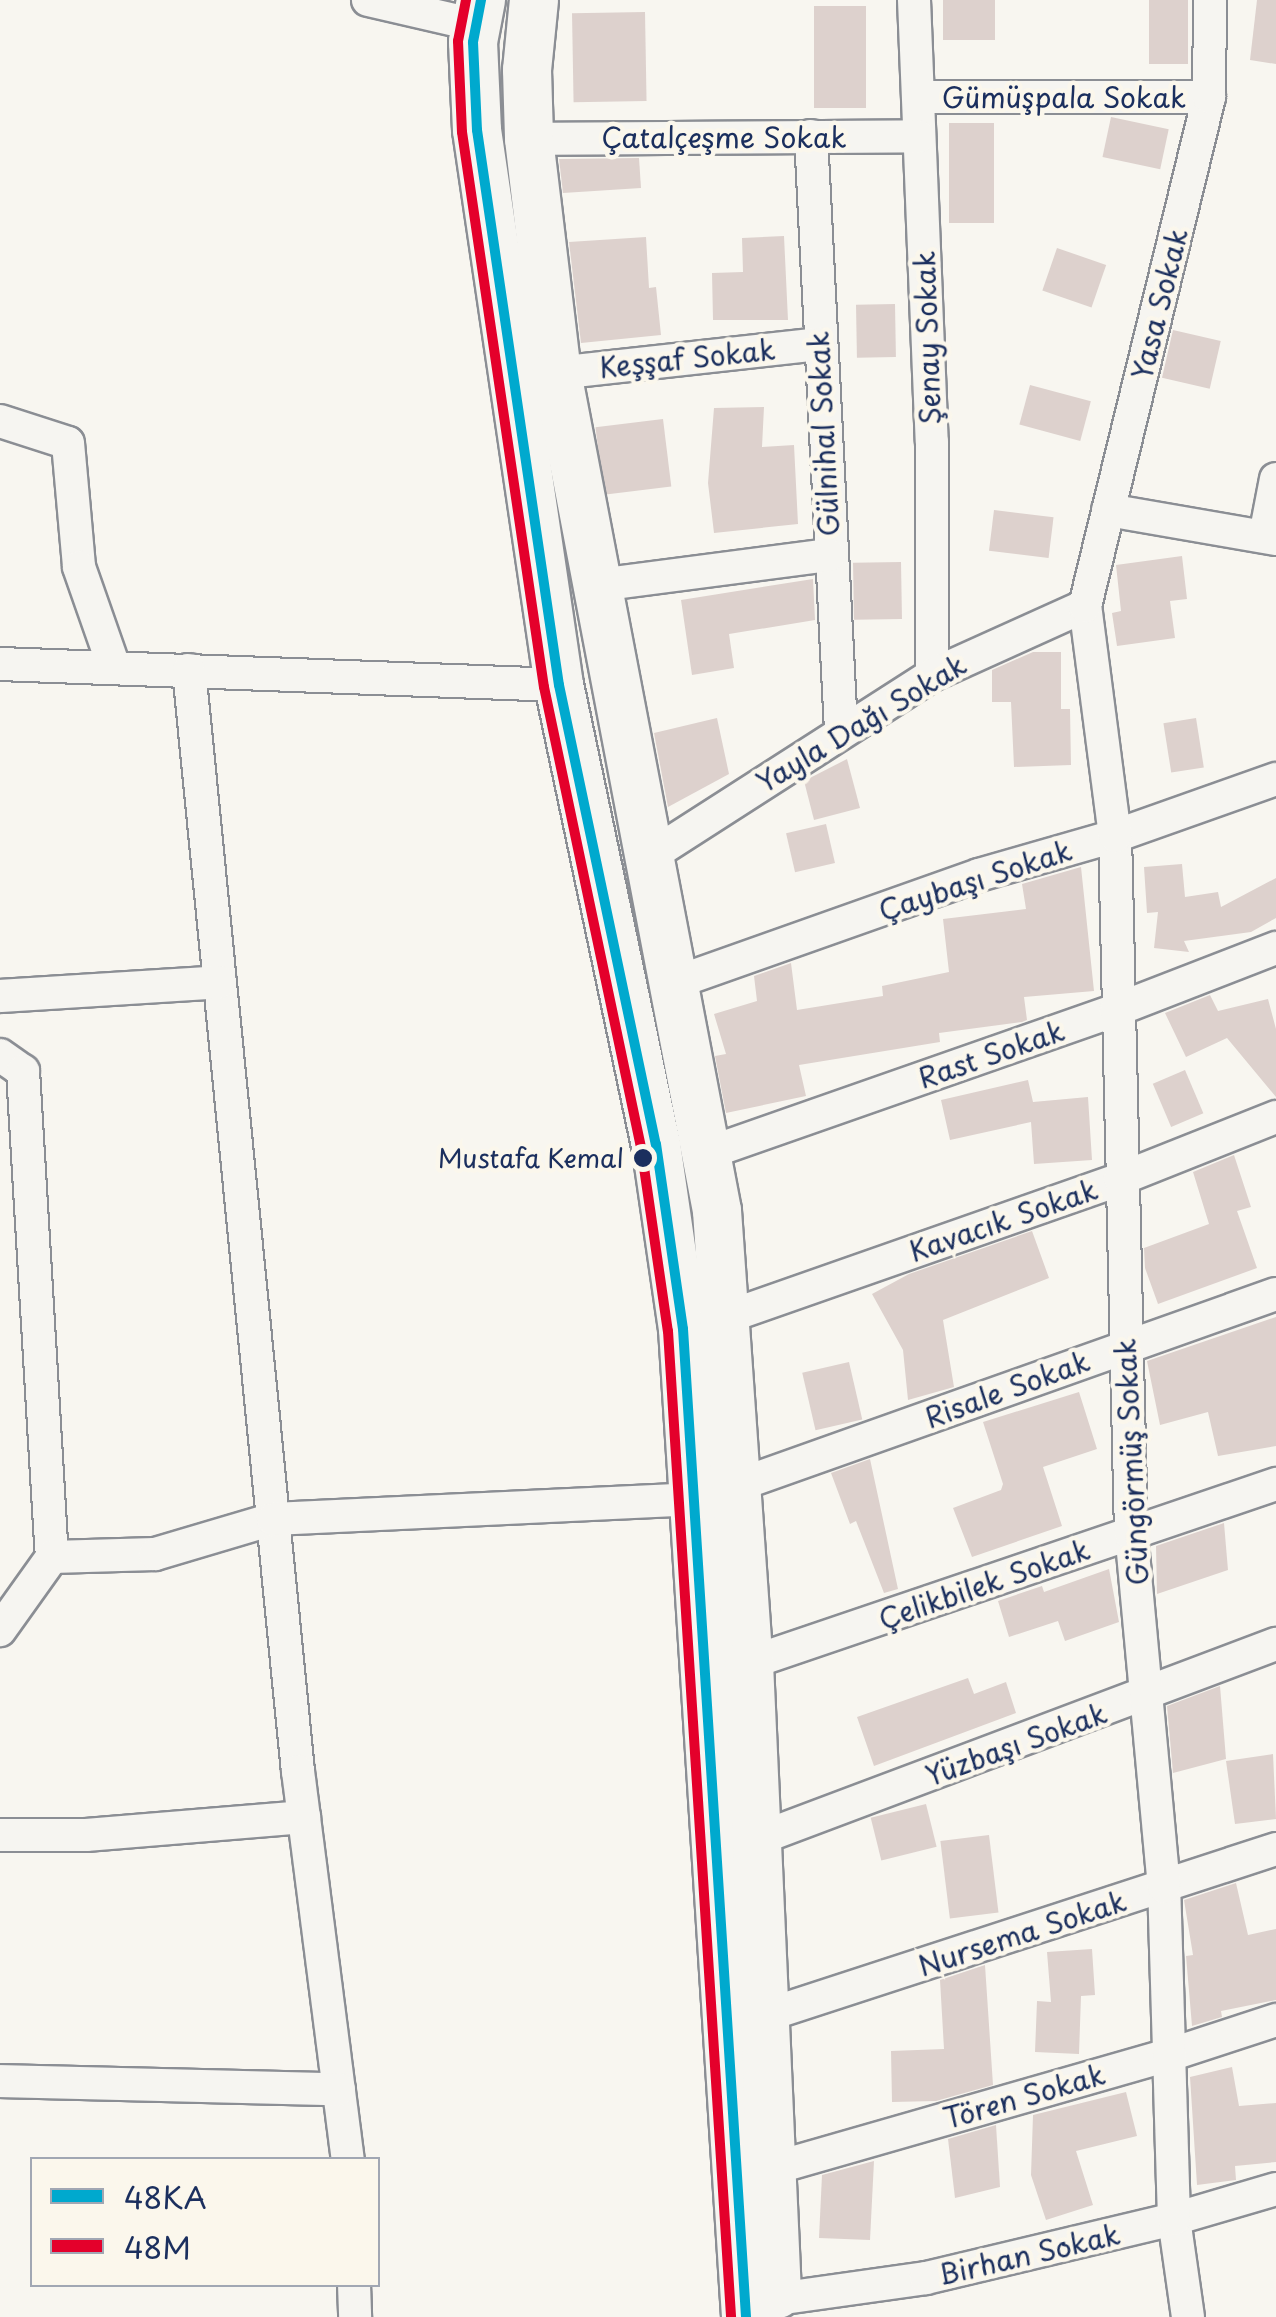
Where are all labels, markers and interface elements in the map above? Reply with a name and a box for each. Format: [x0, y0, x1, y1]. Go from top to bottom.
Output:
street label: Gümüşpala Sokak [941, 80, 1187, 114]
street label: Çatalçeşme Sokak [601, 120, 847, 154]
street label: Yasa Sokak [1124, 225, 1194, 383]
street label: Şenay Sokak [907, 250, 947, 426]
street label: Gülnihal Sokak [801, 331, 845, 537]
street label: Keşşaf Sokak [596, 332, 778, 384]
street label: Yayla Dağı Sokak [749, 646, 973, 800]
street label: Çaybaşı Sokak [873, 833, 1077, 927]
street label: Rast Sokak [913, 1013, 1069, 1095]
place label: Mustafa Kemal [435, 1142, 624, 1174]
marker: Mustafa Kemal [633, 1148, 653, 1168]
street label: Kavacık Sokak [903, 1172, 1103, 1268]
street label: Güngörmüş Sokak [1108, 1336, 1154, 1588]
street label: Risale Sokak [920, 1344, 1094, 1434]
street label: Çelikbilek Sokak [873, 1532, 1095, 1636]
street label: Yüzbaşı Sokak [920, 1695, 1112, 1793]
street label: Nursema Sokak [914, 1884, 1130, 1982]
street label: Tören Sokak [938, 2057, 1110, 2135]
legend [30, 2157, 380, 2287]
text: 48KA [124, 2174, 207, 2219]
street label: Birhan Sokak [935, 2217, 1123, 2291]
text: 48M [124, 2224, 191, 2269]

